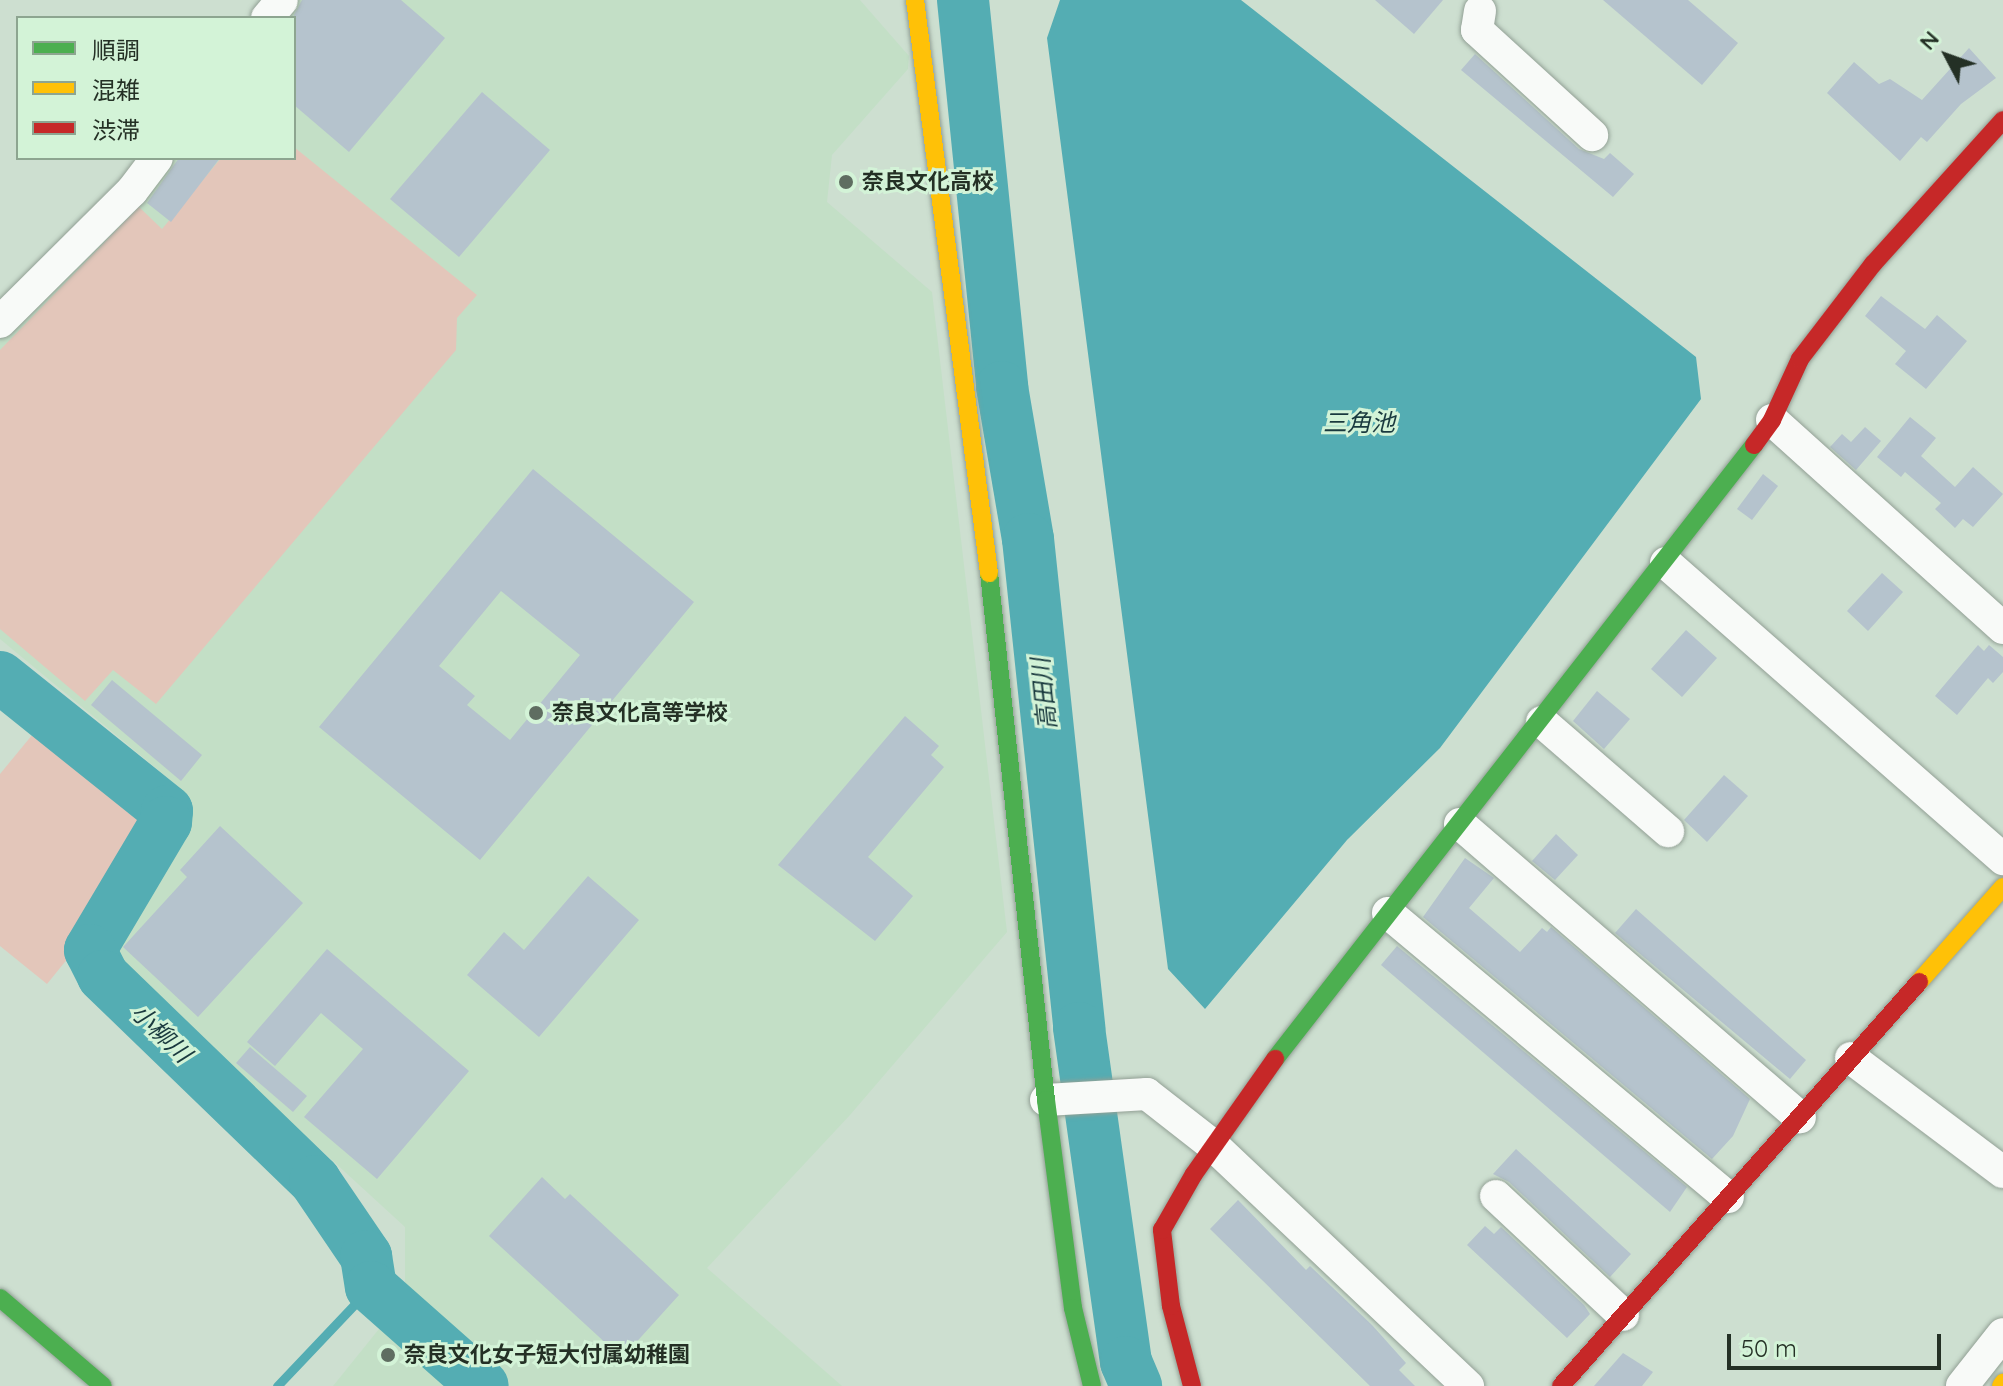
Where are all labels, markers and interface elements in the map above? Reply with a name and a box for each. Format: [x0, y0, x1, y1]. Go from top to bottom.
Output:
legend [16, 16, 296, 160]
north arrow [1907, 16, 1987, 96]
text: N [1913, 25, 1945, 56]
text: 順調 [92, 35, 140, 65]
text: 混雑 [92, 75, 140, 105]
text: 渋滞 [92, 115, 140, 145]
place label: 奈良文化高校 [862, 169, 994, 195]
marker: 奈良文化高校 [837, 173, 855, 191]
water label: 三角池 [1323, 409, 1395, 437]
water label: 高田川 [1026, 657, 1062, 731]
place label: 奈良文化高等学校 [552, 700, 728, 726]
marker: 奈良文化高等学校 [527, 704, 545, 722]
water label: 小柳川 [125, 998, 197, 1068]
scale bar [1731, 1318, 1945, 1368]
text: 50 m [1741, 1333, 1797, 1363]
place label: 奈良文化女子短大付属幼稚園 [404, 1342, 690, 1368]
marker: 奈良文化女子短大付属幼稚園 [379, 1346, 397, 1364]

